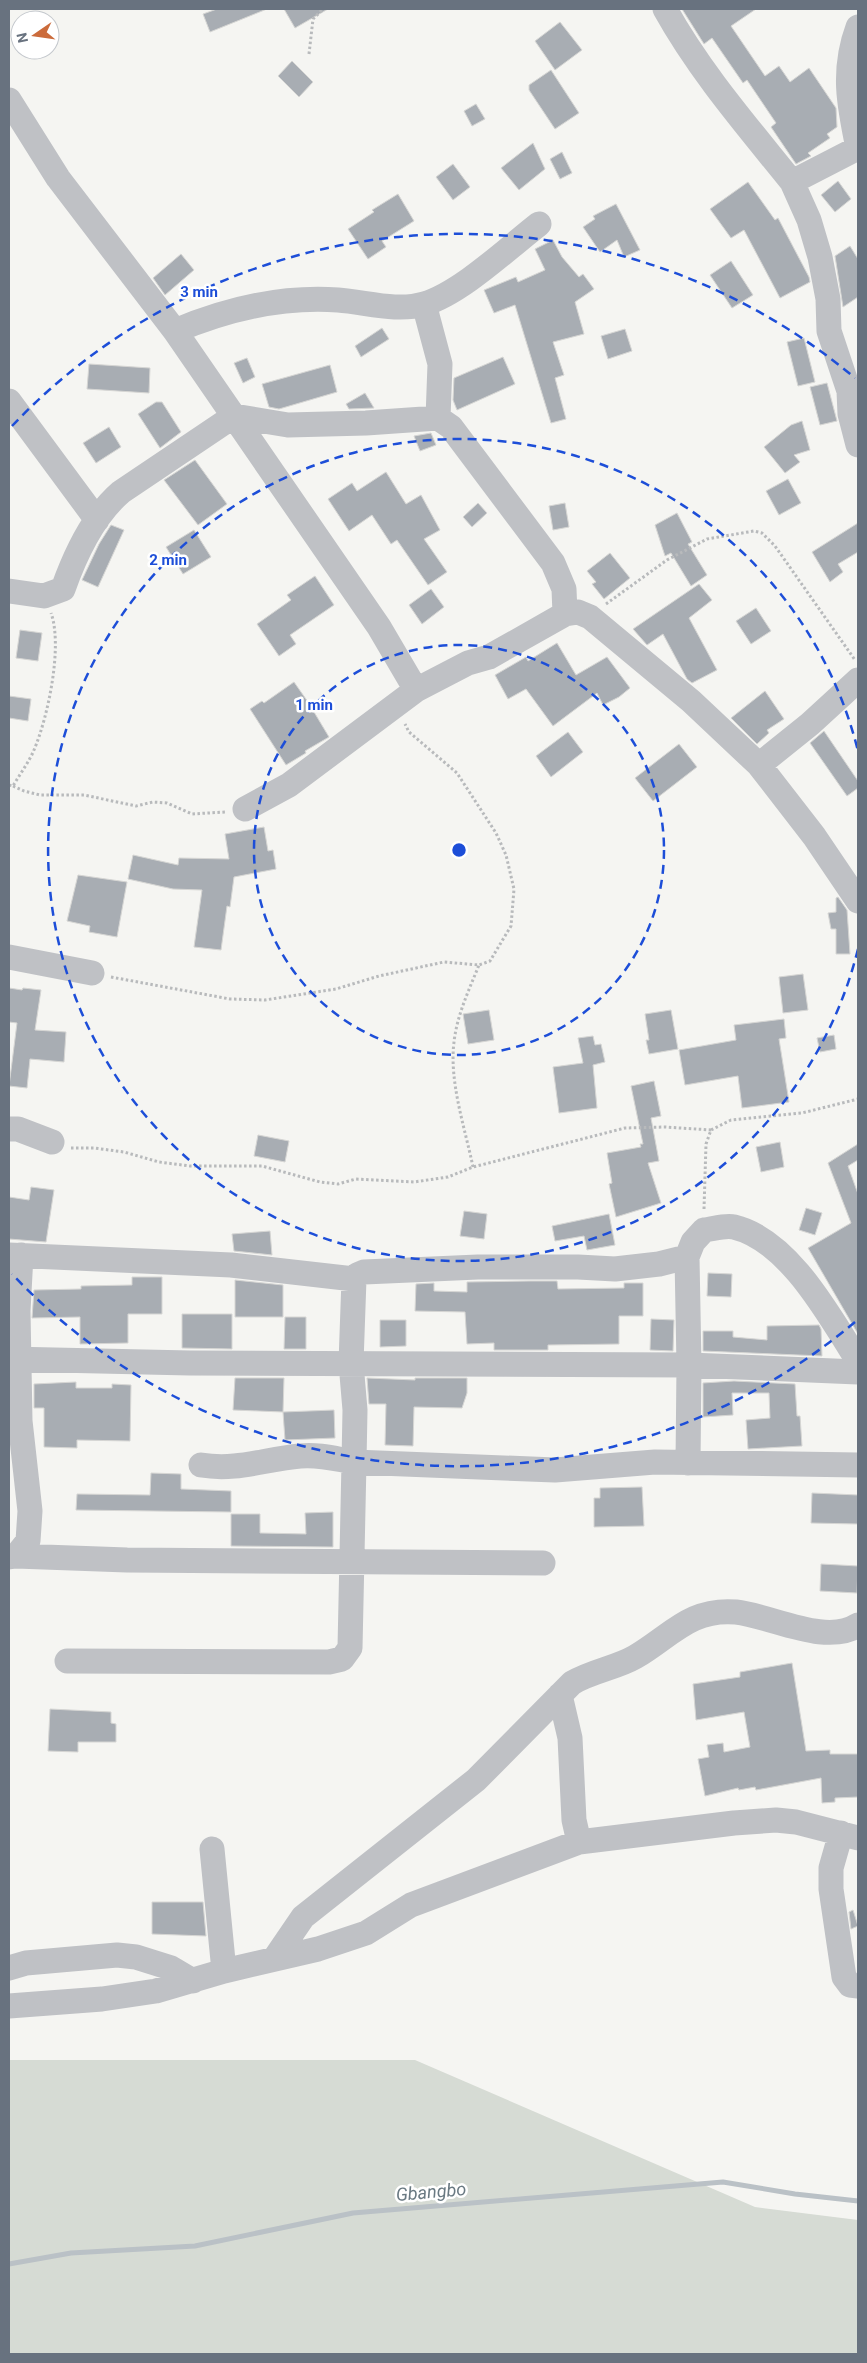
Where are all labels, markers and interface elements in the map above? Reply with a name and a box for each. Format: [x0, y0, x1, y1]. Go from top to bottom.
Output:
north arrow [10, 10, 60, 60]
text: N [13, 31, 31, 45]
text: 3 min [180, 283, 218, 301]
text: 2 min [149, 551, 187, 569]
text: 1 min [295, 696, 333, 714]
centre of rings [450, 841, 468, 859]
water label: Gbangbo [395, 2178, 467, 2205]

